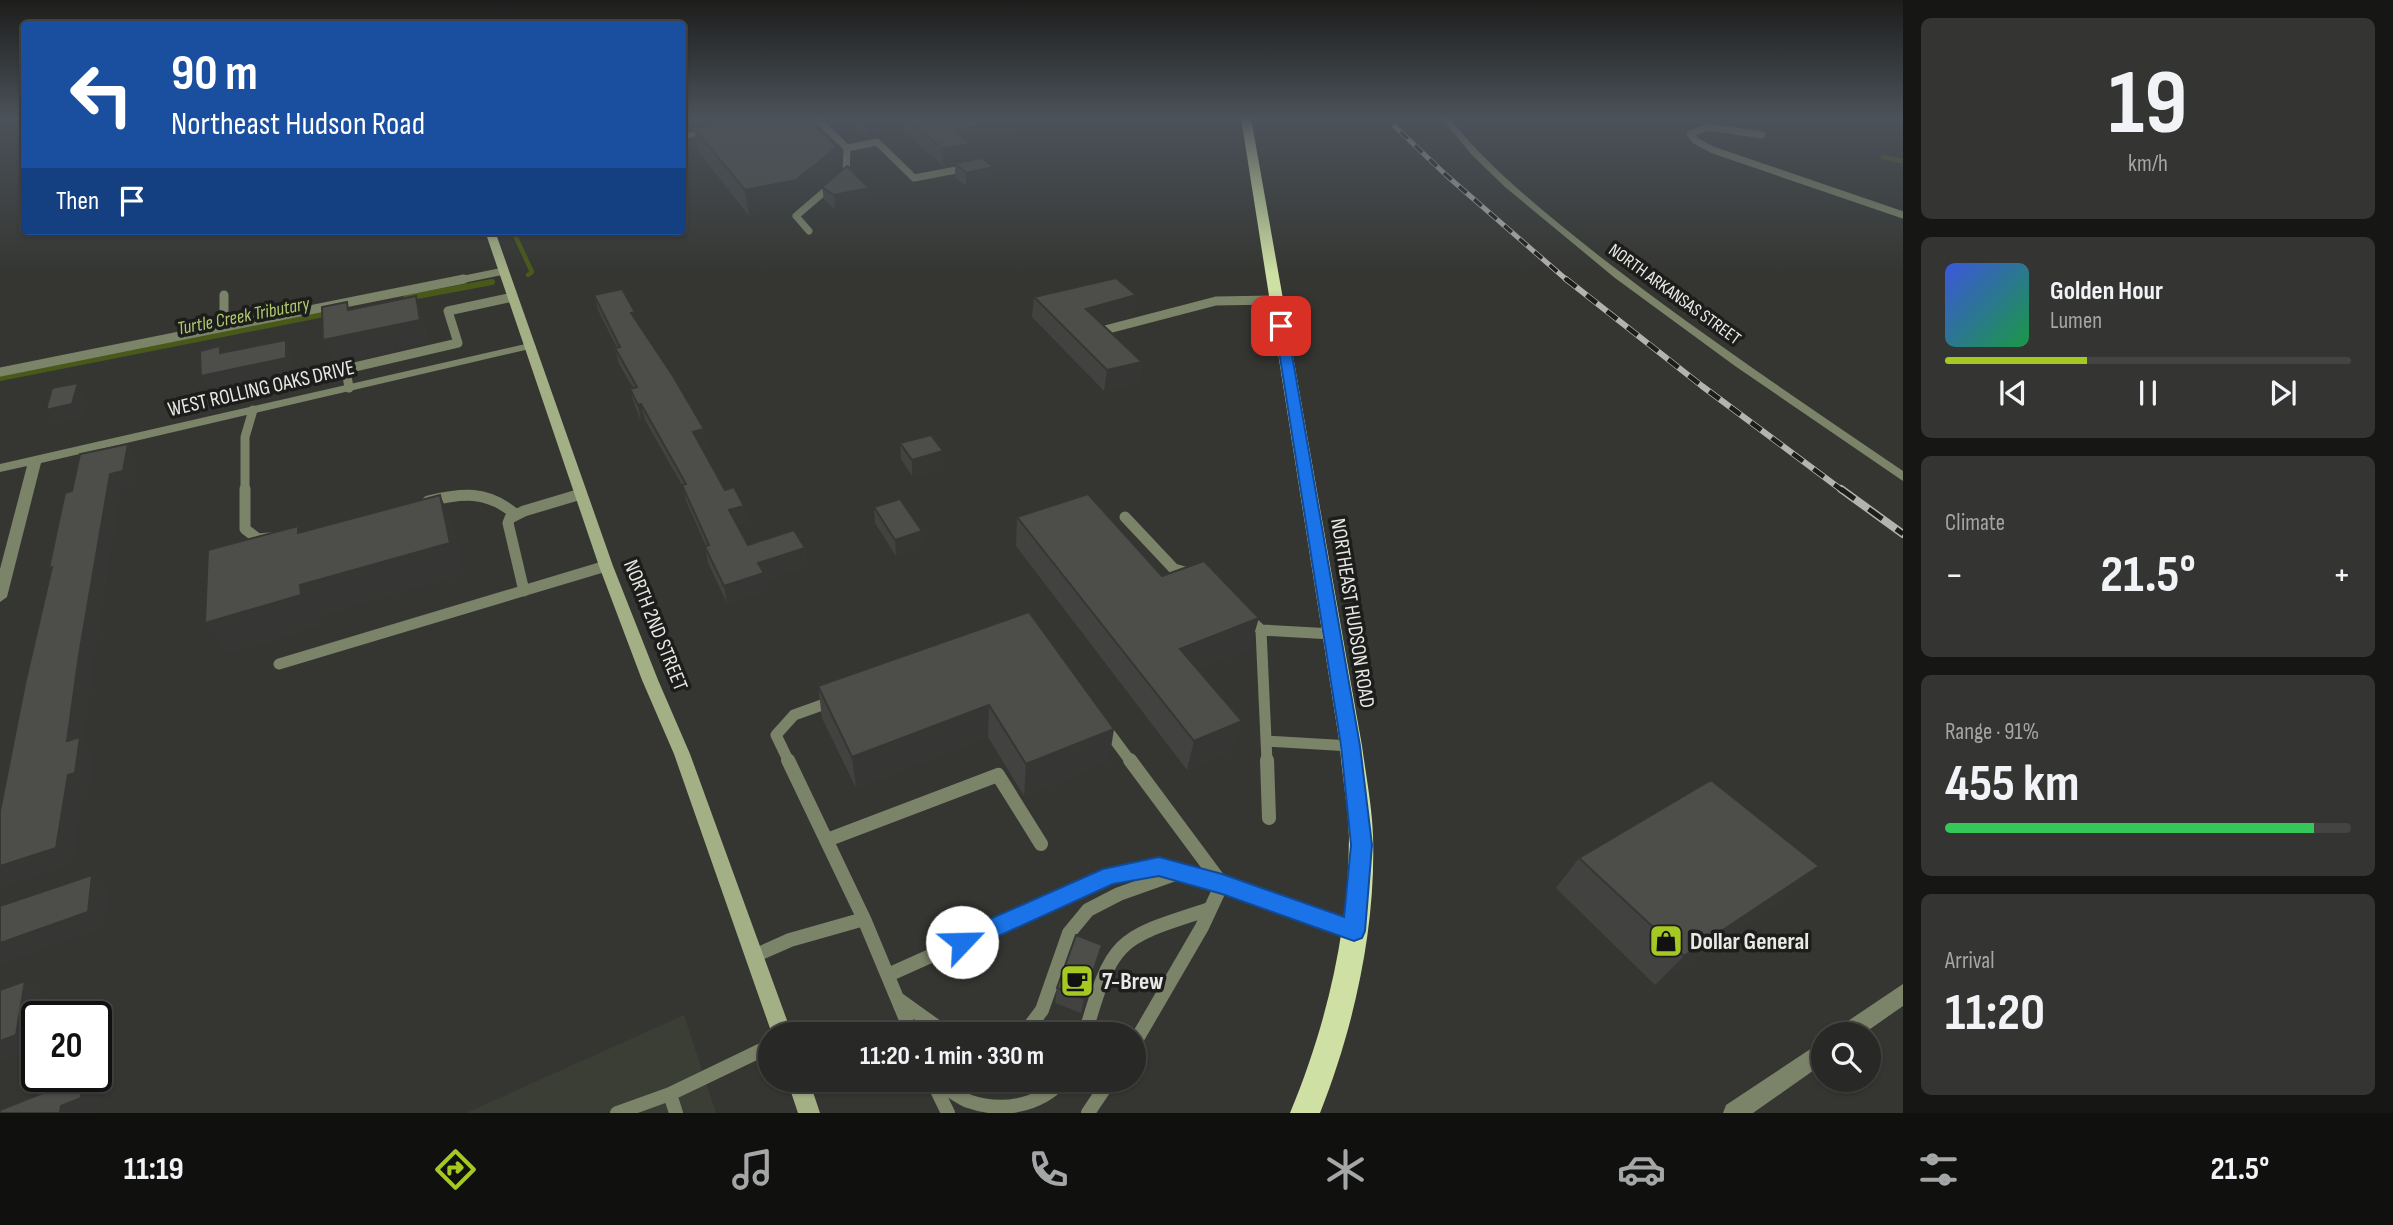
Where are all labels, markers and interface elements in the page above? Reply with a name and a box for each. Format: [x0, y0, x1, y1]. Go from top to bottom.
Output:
text: 90 m [171, 45, 258, 104]
icon: left [56, 49, 147, 140]
text: 19 [2109, 50, 2187, 159]
text: Northeast Hudson Road [171, 105, 425, 144]
text: km/h [2128, 150, 2168, 178]
icon: arrive [113, 182, 151, 220]
text: Then [56, 186, 99, 217]
street label: NORTH ARKANSAS STREET [1605, 240, 1745, 349]
text: Golden Hour [2050, 276, 2163, 307]
water label: Turtle Creek Tributary [175, 292, 312, 341]
pin [1251, 296, 1311, 356]
icon: arrive [1262, 307, 1300, 345]
text: Lumen [2050, 307, 2102, 335]
street label: WEST ROLLING OAKS DRIVE [165, 355, 357, 422]
icon: previous [1994, 374, 2032, 412]
icon: pause [2129, 374, 2167, 412]
icon: next [2264, 374, 2302, 412]
text: Climate [1945, 509, 2005, 537]
street label: NORTHEAST HUDSON ROAD [1325, 517, 1380, 710]
text: 21.5° [2100, 544, 2196, 607]
text: − [1945, 553, 1964, 598]
text: + [2332, 553, 2351, 598]
street label: NORTH 2ND STREET [618, 556, 693, 695]
text: Range · 91% [1945, 718, 2039, 746]
text: 455 km [1945, 753, 2079, 816]
position arrow [925, 905, 999, 979]
shop icon: Dollar General [1647, 922, 1685, 960]
place label: Dollar General [1690, 927, 1809, 956]
text: Arrival [1945, 947, 1994, 975]
cafe icon: 7-Brew [1058, 962, 1096, 1000]
place label: 7-Brew [1102, 967, 1164, 996]
text: 11:20 [1945, 982, 2045, 1045]
speed limit sign: 20 [21, 1001, 112, 1092]
map controls [1811, 1022, 1881, 1092]
button: search [1811, 1022, 1881, 1092]
text: 11:20 · 1 min · 330 m [860, 1041, 1044, 1072]
icon: directions [431, 1145, 480, 1194]
icon: music [728, 1145, 777, 1194]
icon: phone [1024, 1145, 1073, 1194]
icon: climate [1321, 1145, 1370, 1194]
icon: car [1617, 1145, 1666, 1194]
icon: filters [1914, 1145, 1963, 1194]
text: 11:19 [124, 1150, 184, 1189]
text: 21.5° [2210, 1150, 2269, 1189]

